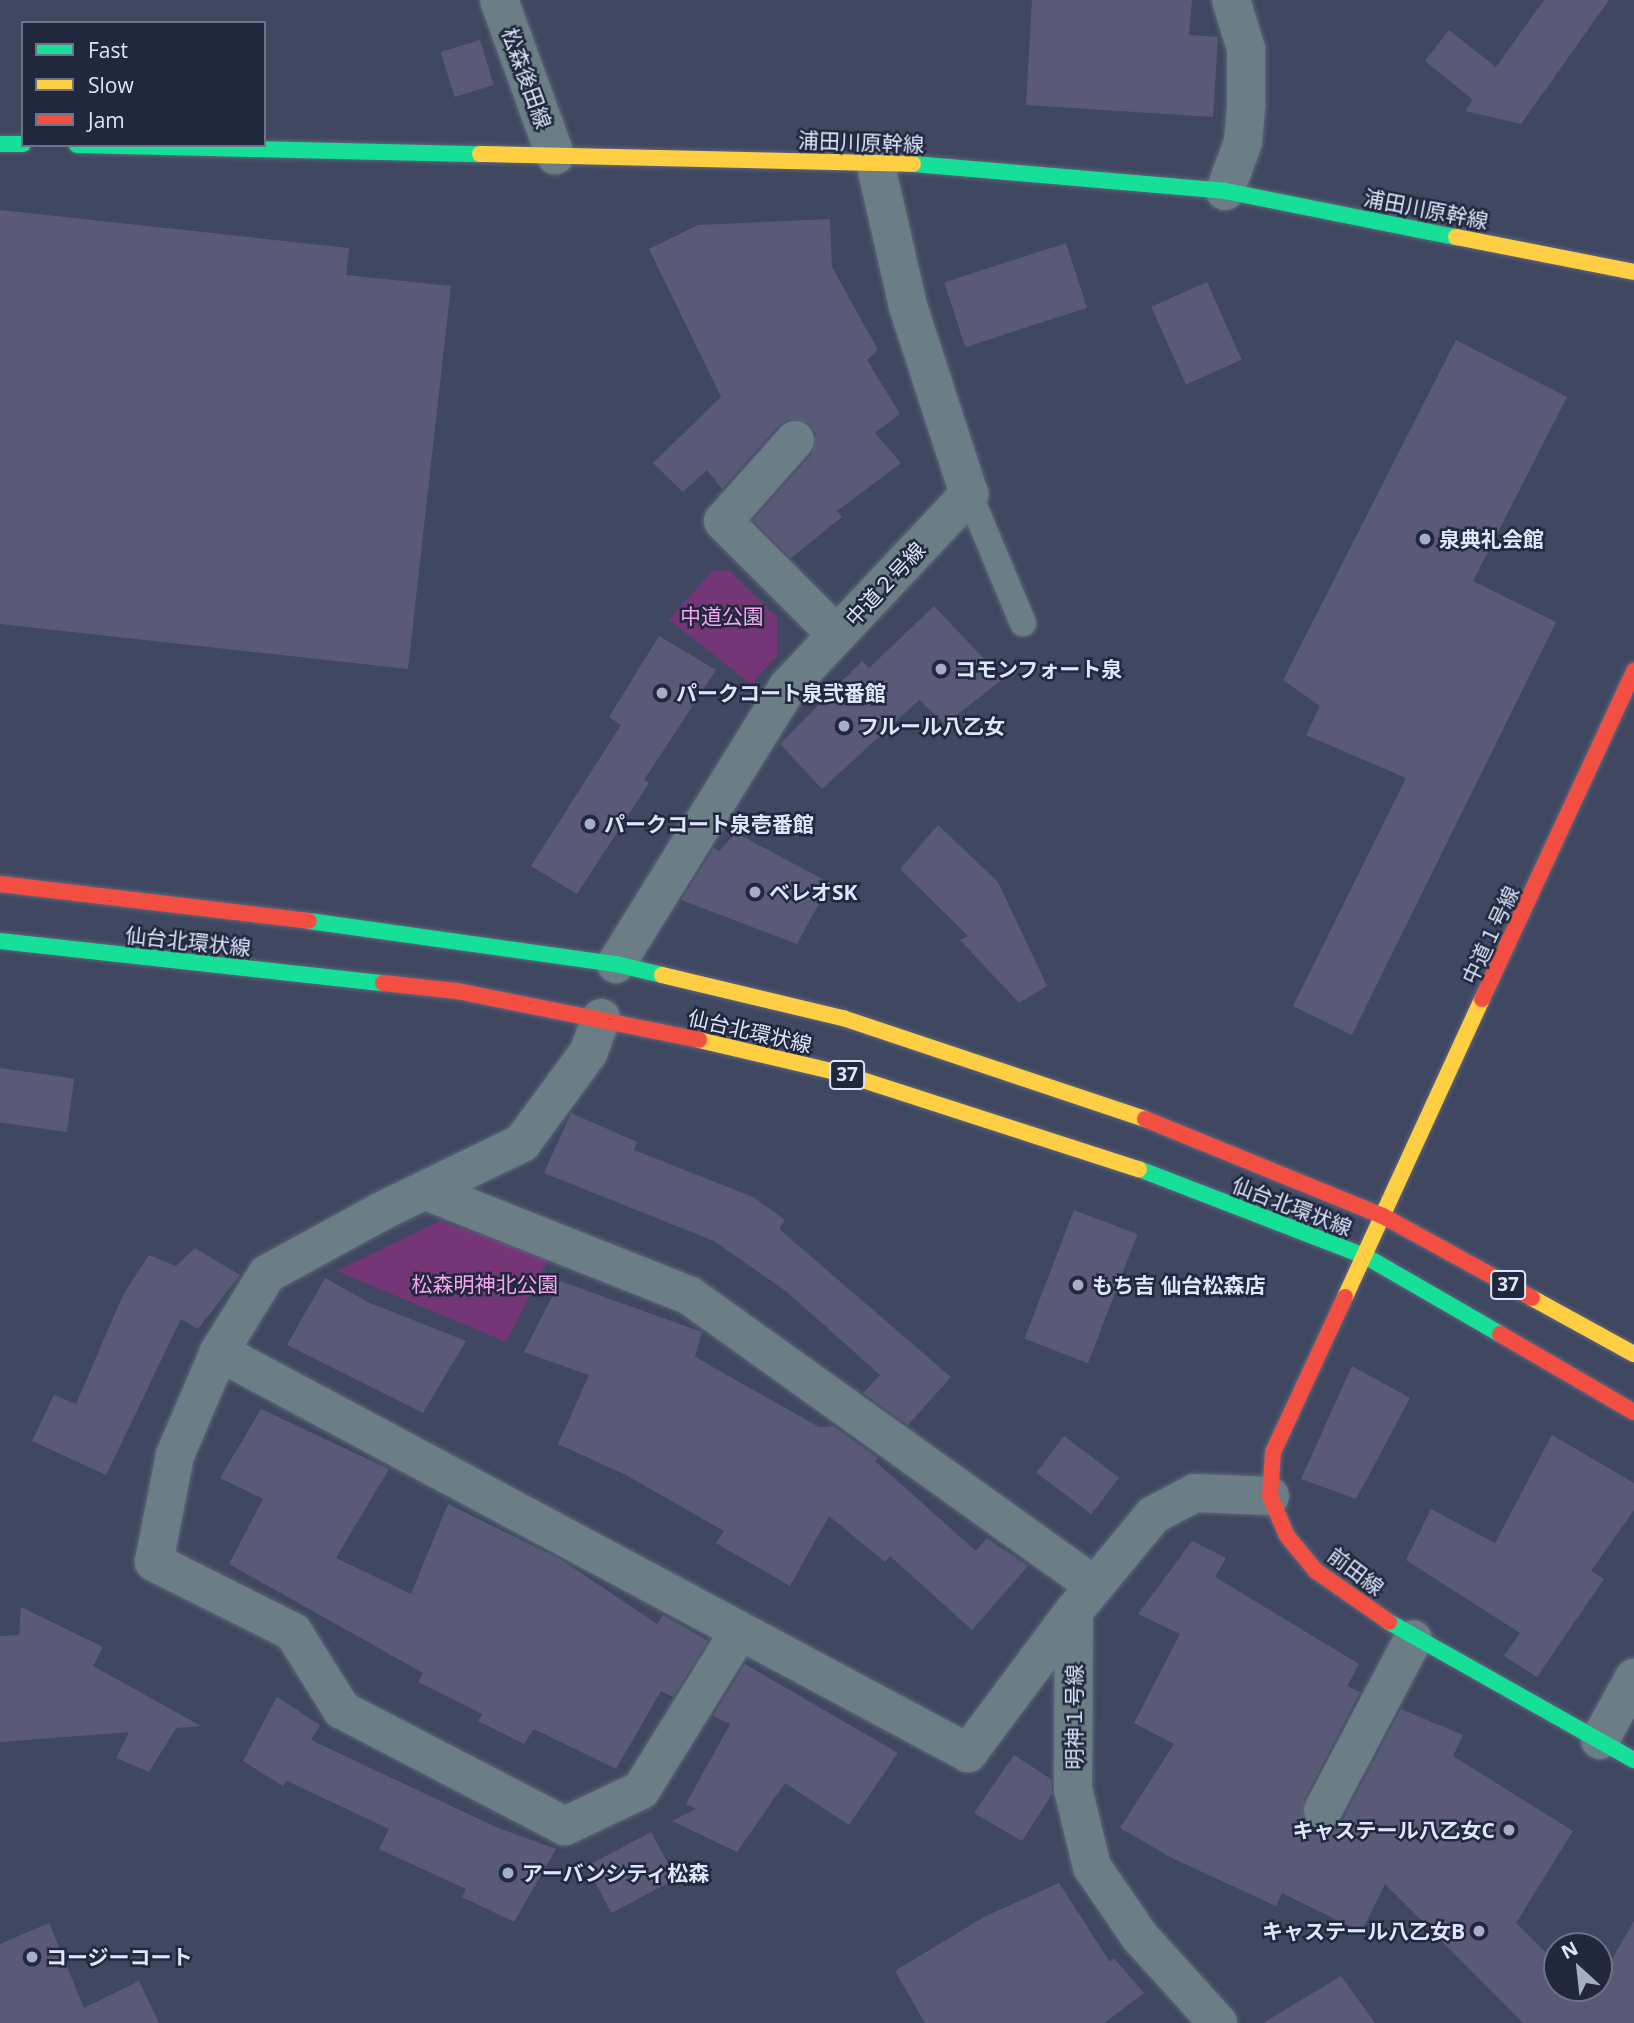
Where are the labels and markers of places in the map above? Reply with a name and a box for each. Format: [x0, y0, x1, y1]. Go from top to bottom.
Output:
place label: 泉典礼会館 [1439, 526, 1544, 552]
marker: 泉典礼会館 [1417, 531, 1433, 547]
place label: コモンフォート泉 [955, 656, 1123, 682]
marker: コモンフォート泉 [933, 661, 949, 677]
place label: パークコート泉弐番館 [676, 680, 886, 706]
marker: パークコート泉弐番館 [654, 685, 670, 701]
place label: フルール八乙女 [858, 713, 1005, 739]
marker: フルール八乙女 [836, 718, 852, 734]
place label: パークコート泉壱番館 [604, 811, 814, 837]
marker: パークコート泉壱番館 [582, 816, 598, 832]
place label: ベレオSK [769, 879, 858, 905]
marker: ベレオSK [747, 884, 763, 900]
place label: もち吉 仙台松森店 [1092, 1272, 1265, 1298]
marker: もち吉 仙台松森店 [1070, 1277, 1086, 1293]
place label: キャステール八乙女C [1293, 1817, 1495, 1843]
marker: キャステール八乙女C [1501, 1822, 1517, 1838]
place label: アーバンシティ松森 [522, 1860, 710, 1886]
marker: アーバンシティ松森 [500, 1865, 516, 1881]
place label: キャステール八乙女B [1262, 1918, 1465, 1944]
marker: キャステール八乙女B [1471, 1923, 1487, 1939]
place label: コージーコート [46, 1944, 193, 1970]
marker: コージーコート [24, 1949, 40, 1965]

